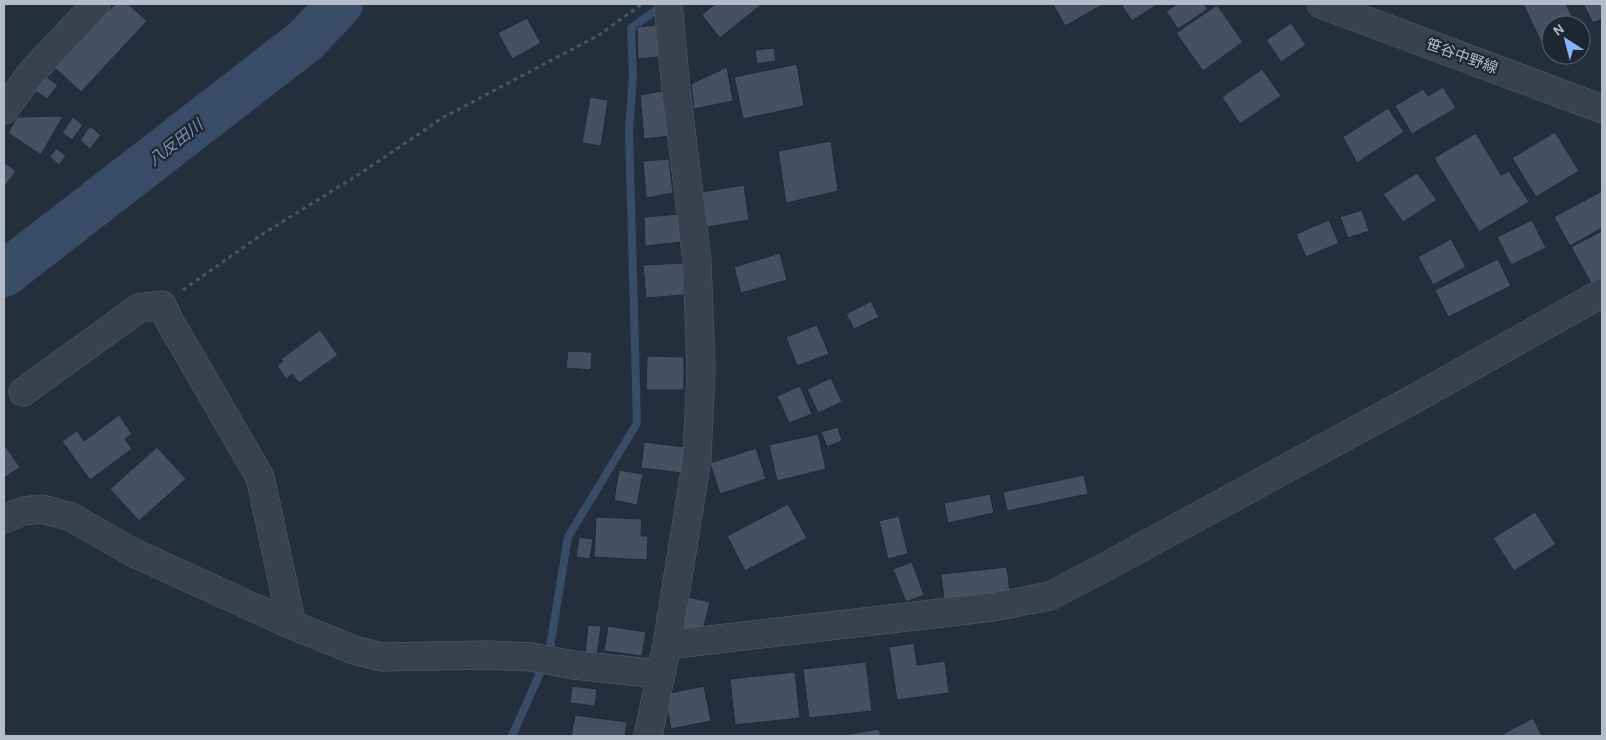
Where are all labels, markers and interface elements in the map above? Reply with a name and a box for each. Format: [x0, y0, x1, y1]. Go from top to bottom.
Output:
north arrow [1541, 15, 1591, 65]
text: N [1550, 20, 1568, 40]
street label: 笹谷中野線 [1424, 35, 1500, 77]
water label: 八反田川 [144, 114, 208, 170]

